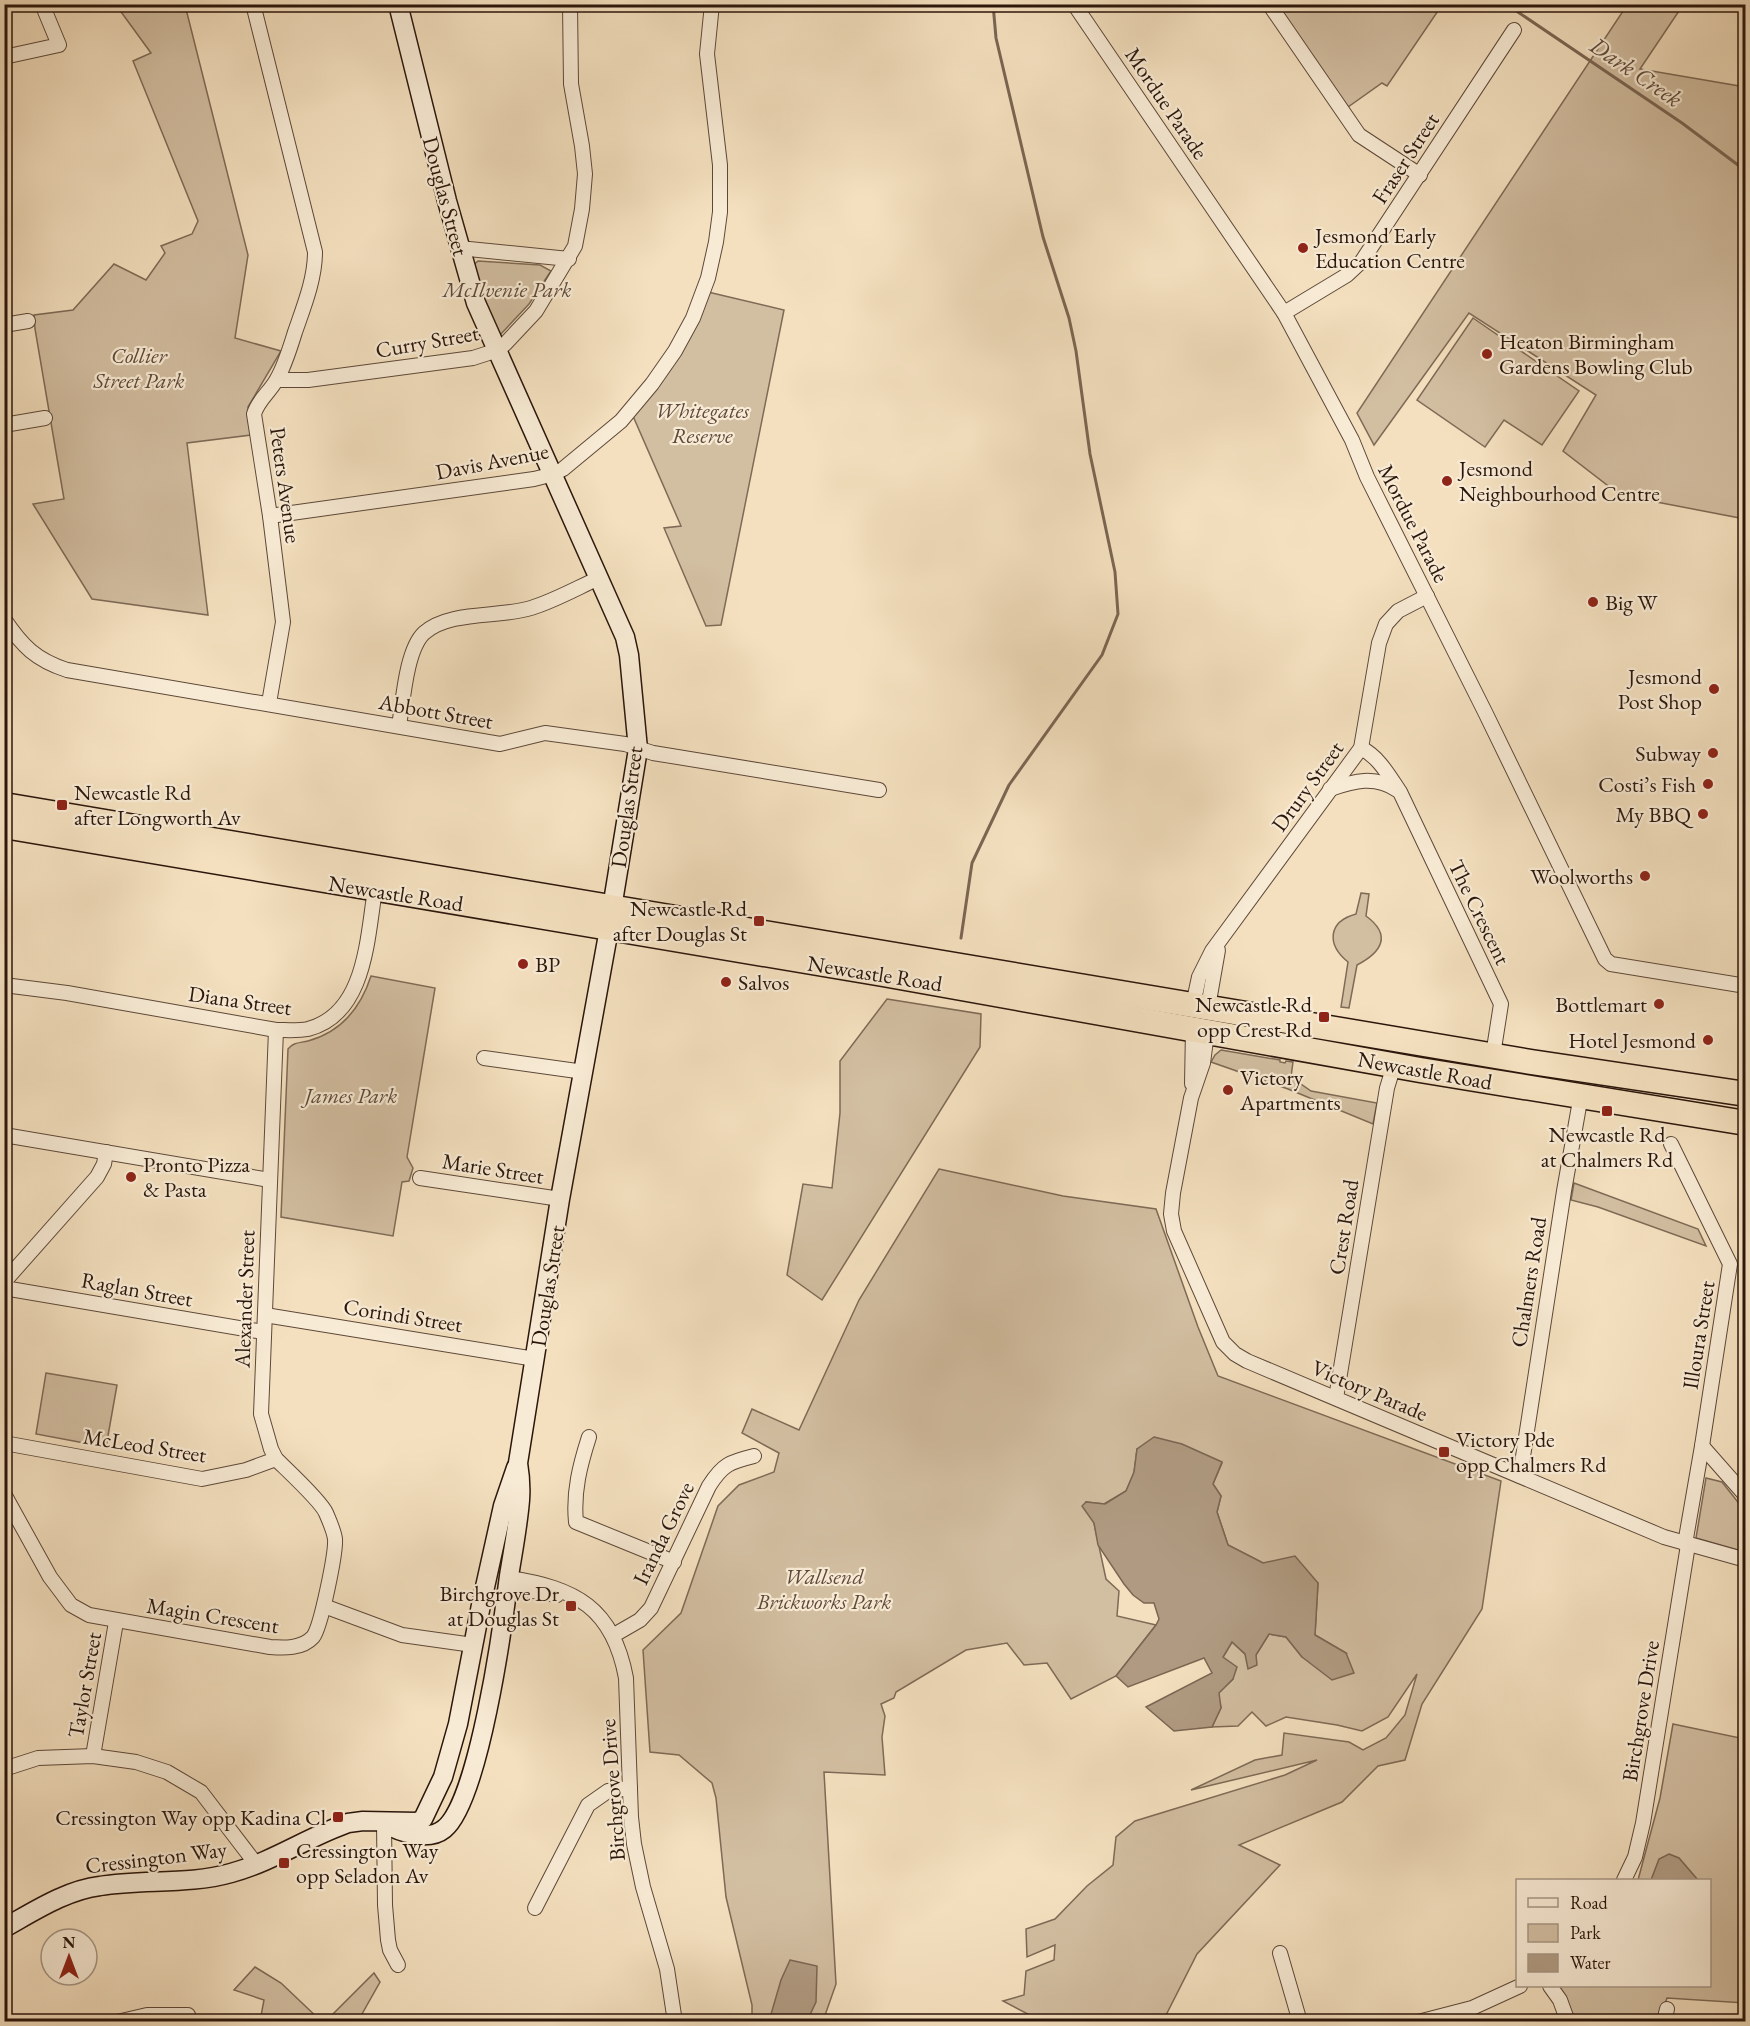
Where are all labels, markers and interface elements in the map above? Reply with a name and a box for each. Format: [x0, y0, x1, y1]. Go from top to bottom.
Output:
water label: Dark Creek [1583, 29, 1689, 114]
street label: Mordue Parade [1118, 42, 1215, 165]
street label: Fraser Street [1365, 107, 1446, 209]
street label: Douglas Street [416, 133, 475, 259]
place label: Jesmond Early Education Centre [1313, 221, 1465, 275]
marker: Jesmond Early Education Centre [1296, 241, 1310, 255]
park label: McIlvenie Park [440, 275, 572, 304]
street label: Curry Street [373, 318, 481, 365]
place label: Heaton Birmingham Gardens Bowling Club [1499, 327, 1693, 381]
park label: Collier Street Park [92, 341, 185, 395]
marker: Heaton Birmingham Gardens Bowling Club [1480, 347, 1494, 361]
park label: Whitegates Reserve [655, 396, 750, 450]
street label: Peters Avenue [263, 425, 308, 545]
street label: Davis Avenue [433, 436, 552, 487]
place label: Jesmond Neighbourhood Centre [1457, 454, 1660, 508]
street label: Mordue Parade [1371, 459, 1456, 588]
marker: Jesmond Neighbourhood Centre [1440, 474, 1454, 488]
place label: Big W [1605, 588, 1658, 617]
marker: Big W [1586, 595, 1600, 609]
place label: Jesmond Post Shop [1618, 662, 1703, 716]
marker: Jesmond Post Shop [1707, 682, 1721, 696]
street label: Abbott Street [376, 687, 495, 736]
street label: Drury Street [1265, 735, 1350, 837]
place label: Subway [1635, 739, 1701, 768]
street label: Douglas Street [604, 744, 649, 870]
marker: Subway [1706, 746, 1720, 760]
place label: Costi’s Fish [1598, 770, 1696, 799]
marker: Costi’s Fish [1701, 777, 1715, 791]
place label: Newcastle Rd after Longworth Av [74, 778, 241, 832]
marker: Newcastle Rd after Longworth Av [55, 798, 69, 812]
place label: My BBQ [1615, 800, 1694, 829]
marker: My BBQ [1696, 807, 1710, 821]
street label: The Crescent [1442, 855, 1517, 970]
place label: Woolworths [1530, 862, 1633, 891]
street label: Newcastle Road [326, 869, 466, 919]
marker: Woolworths [1638, 869, 1652, 883]
place label: Newcastle Rd after Douglas St [613, 894, 748, 948]
marker: Newcastle Rd after Douglas St [752, 914, 766, 928]
street label: Newcastle Road [805, 949, 945, 999]
place label: BP [535, 950, 560, 979]
marker: BP [516, 957, 530, 971]
place label: Salvos [738, 968, 789, 997]
marker: Salvos [719, 975, 733, 989]
street label: Diana Street [186, 979, 293, 1022]
place label: Newcastle Rd opp Crest Rd [1195, 990, 1313, 1044]
place label: Bottlemart [1555, 990, 1647, 1019]
marker: Bottlemart [1652, 997, 1666, 1011]
marker: Newcastle Rd opp Crest Rd [1317, 1010, 1331, 1024]
place label: Hotel Jesmond [1568, 1026, 1697, 1055]
marker: Hotel Jesmond [1701, 1033, 1715, 1047]
street label: Newcastle Road [1355, 1044, 1495, 1097]
place label: Victory Apartments [1239, 1063, 1341, 1117]
park label: James Park [300, 1081, 397, 1110]
marker: Victory Apartments [1221, 1083, 1235, 1097]
marker: Newcastle Rd at Chalmers Rd [1600, 1104, 1614, 1118]
place label: Newcastle Rd at Chalmers Rd [1541, 1120, 1674, 1174]
street label: Marie Street [440, 1146, 546, 1191]
place label: Pronto Pizza & Pasta [143, 1150, 250, 1204]
marker: Pronto Pizza & Pasta [124, 1170, 138, 1184]
street label: Crest Road [1322, 1177, 1365, 1277]
street label: Chalmers Road [1504, 1214, 1553, 1349]
street label: Douglas Street [524, 1223, 571, 1349]
street label: Alexander Street [228, 1229, 261, 1370]
street label: Raglan Street [79, 1265, 195, 1314]
street label: Illoura Street [1676, 1279, 1721, 1391]
street label: Corindi Street [341, 1292, 465, 1339]
street label: Victory Parade [1307, 1353, 1433, 1428]
street label: McLeod Street [81, 1421, 209, 1470]
place label: Victory Pde opp Chalmers Rd [1456, 1425, 1607, 1479]
marker: Victory Pde opp Chalmers Rd [1437, 1445, 1451, 1459]
street label: Iranda Grove [626, 1477, 701, 1590]
park label: Wallsend Brickworks Park [756, 1562, 891, 1616]
place label: Birchgrove Dr at Douglas St [440, 1579, 560, 1633]
street label: Magin Crescent [145, 1591, 281, 1640]
marker: Birchgrove Dr at Douglas St [564, 1599, 578, 1613]
street label: Taylor Street [61, 1630, 108, 1740]
street label: Birchgrove Drive [1615, 1638, 1666, 1784]
street label: Birchgrove Drive [593, 1717, 632, 1862]
place label: Cressington Way opp Kadina Cl [55, 1803, 326, 1832]
marker: Cressington Way opp Kadina Cl [331, 1810, 345, 1824]
street label: Cressington Way [84, 1834, 229, 1881]
place label: Cressington Way opp Seladon Av [296, 1836, 439, 1890]
marker: Cressington Way opp Seladon Av [277, 1856, 291, 1870]
legend [1516, 1879, 1711, 1987]
text: Road [1570, 1891, 1609, 1914]
text: Park [1570, 1921, 1601, 1944]
north arrow [39, 1927, 99, 1987]
text: N [63, 1932, 76, 1953]
text: Water [1570, 1951, 1611, 1974]

